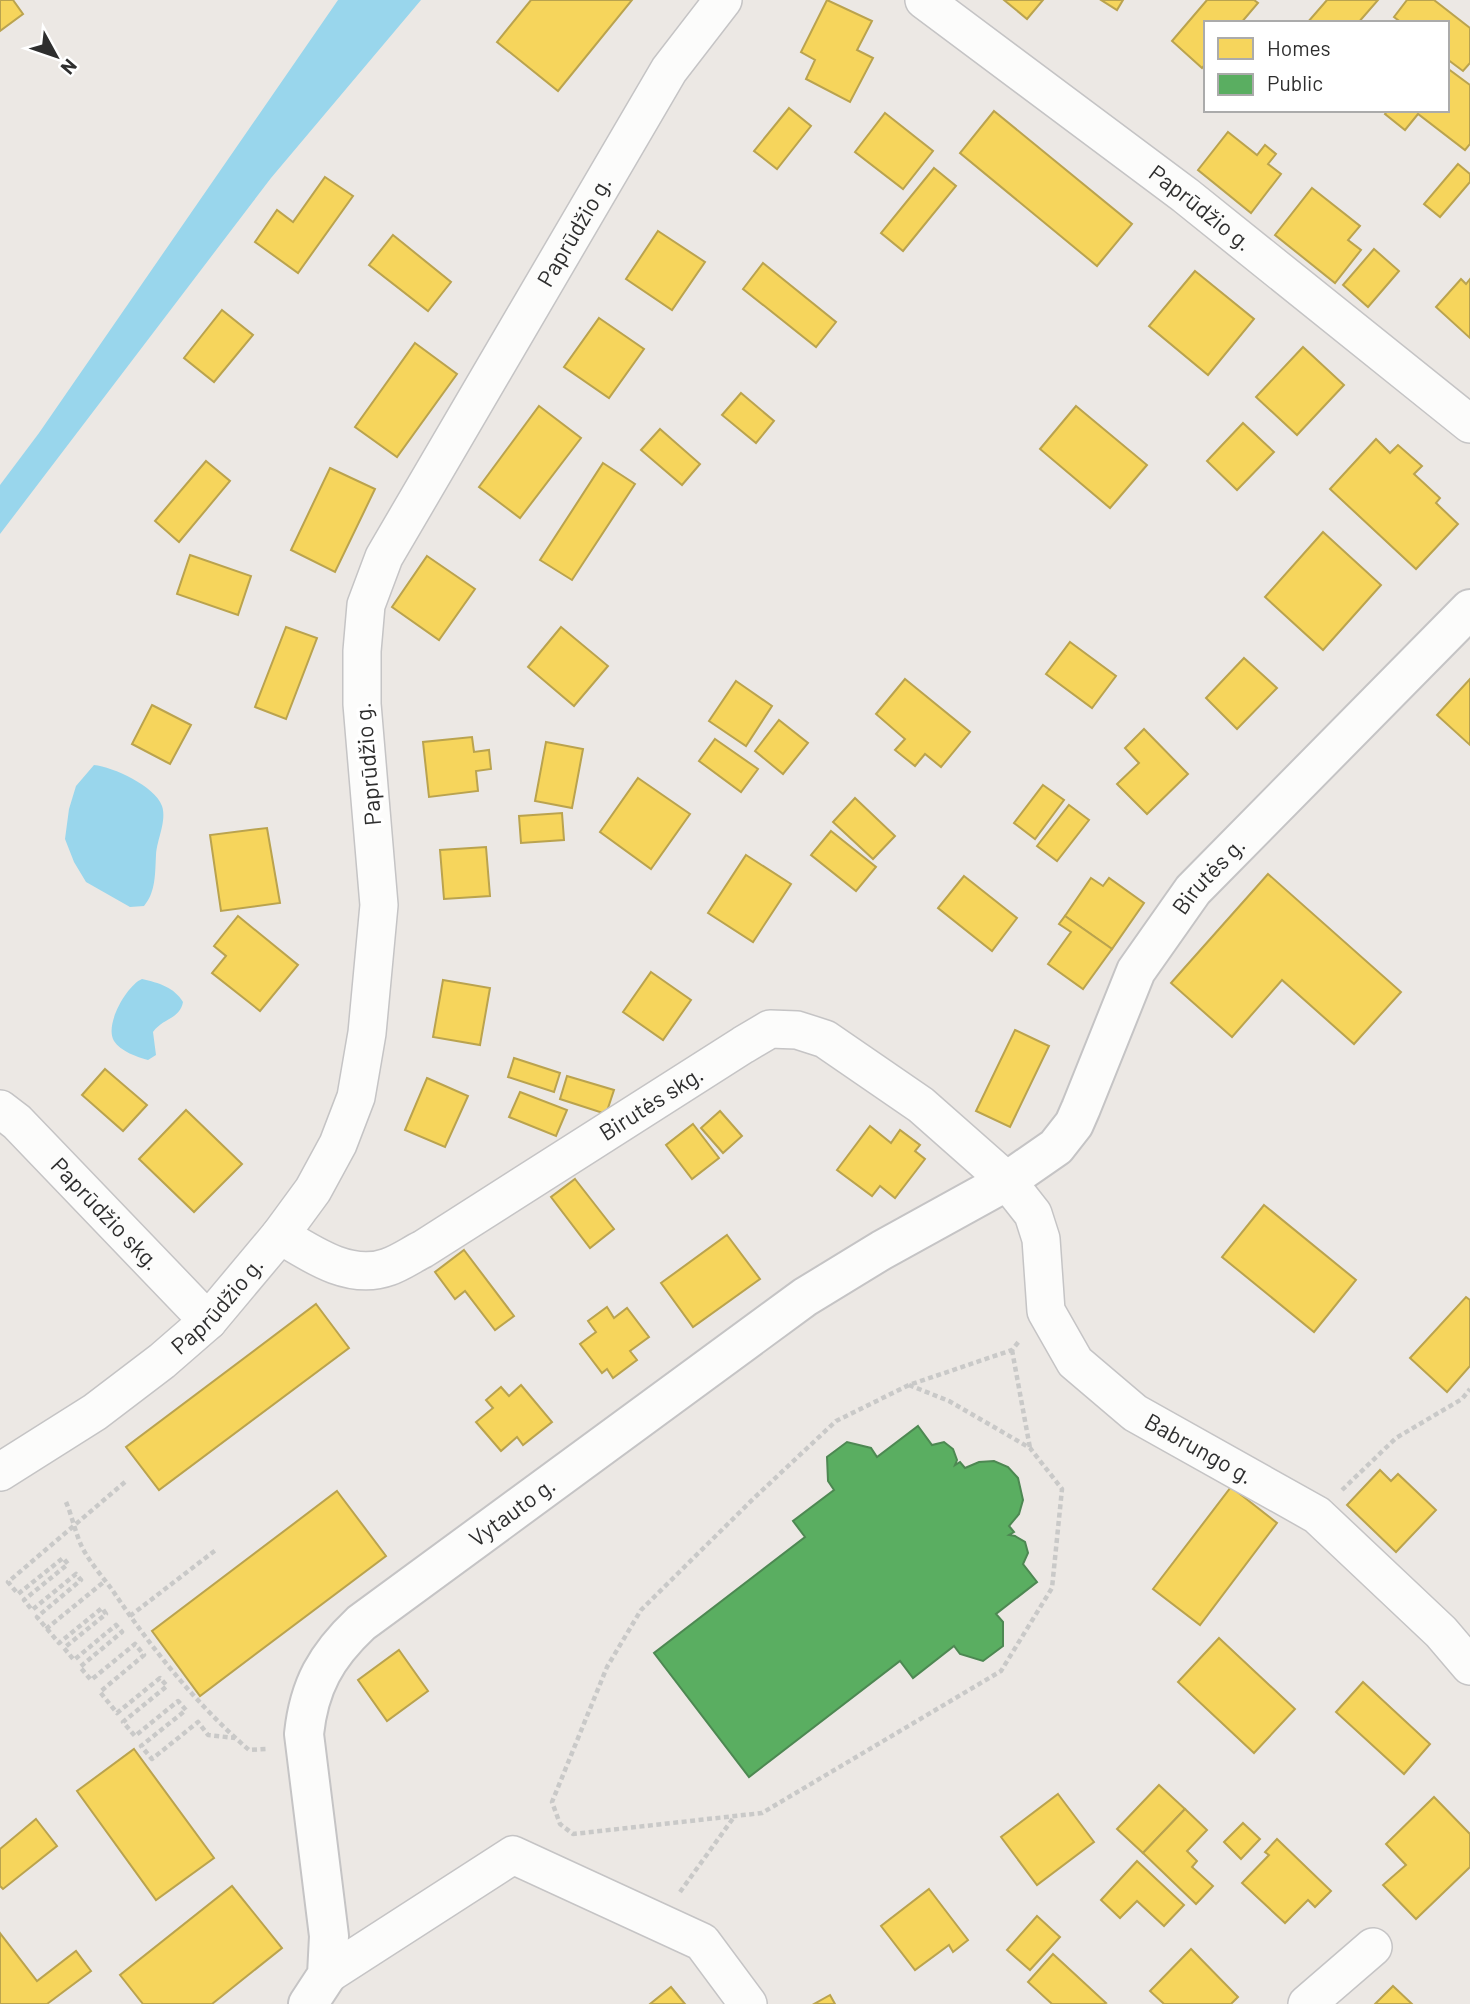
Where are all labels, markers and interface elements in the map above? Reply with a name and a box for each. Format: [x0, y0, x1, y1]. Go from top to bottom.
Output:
north arrow [21, 21, 91, 91]
legend [1204, 21, 1449, 112]
text: Homes [1267, 35, 1331, 60]
text: N [57, 55, 82, 79]
text: Public [1267, 70, 1323, 95]
street label: Paprūdžio g. [1144, 158, 1258, 256]
street label: Paprūdžio g. [530, 171, 617, 291]
street label: Paprūdžio g. [348, 701, 386, 827]
street label: Birutės g. [1165, 831, 1251, 919]
street label: Birutės skg. [594, 1059, 708, 1146]
street label: Paprūdžio skg. [46, 1151, 167, 1276]
street label: Paprūdžio g. [165, 1251, 269, 1360]
street label: Babrungo g. [1140, 1406, 1259, 1490]
street label: Vytauto g. [463, 1470, 561, 1552]

